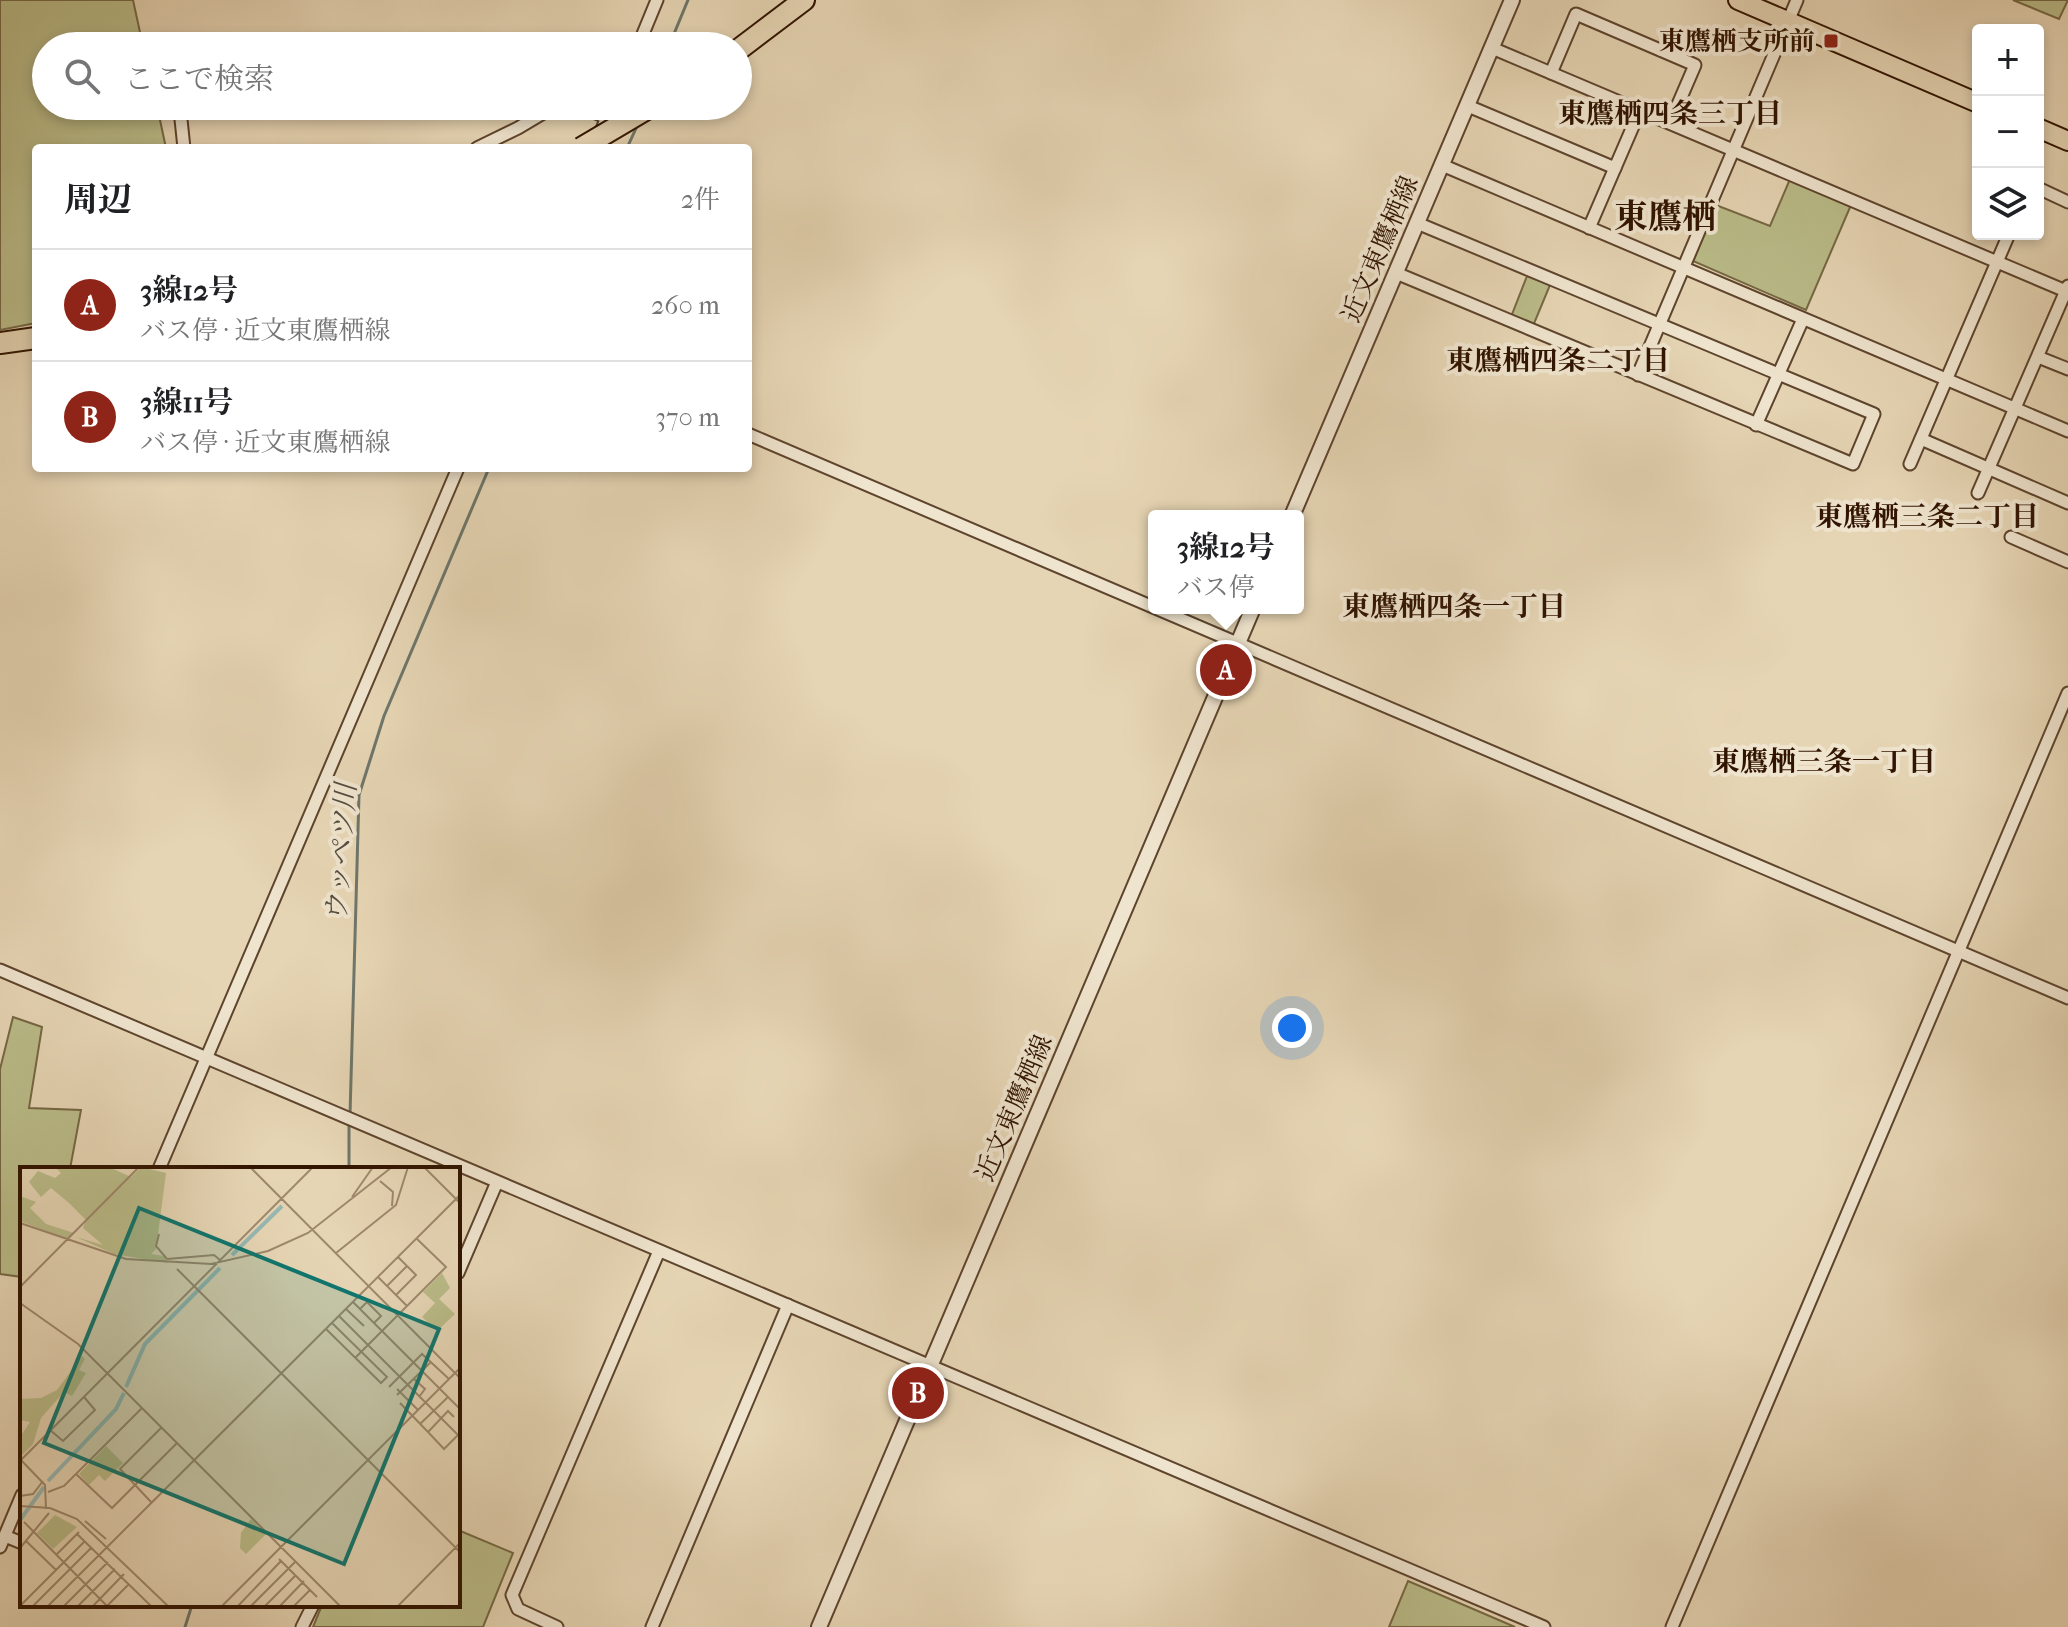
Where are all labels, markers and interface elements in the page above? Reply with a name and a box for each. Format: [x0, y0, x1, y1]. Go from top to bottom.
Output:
map controls [1972, 24, 2044, 240]
button: + [1972, 24, 2044, 96]
place label: 東鷹栖支所前 [1659, 26, 1815, 57]
search box [32, 32, 752, 120]
marker: 東鷹栖支所前 [1822, 32, 1840, 50]
icon: search [60, 54, 104, 98]
text: ここで検索 [124, 62, 274, 97]
button: − [1972, 96, 2044, 168]
district label: 東鷹栖四条三丁目 [1558, 97, 1782, 130]
button: layers [1972, 168, 2044, 240]
street label: 近文東鷹栖線 [1335, 171, 1425, 327]
text: 周辺 [64, 180, 132, 220]
text: 2件 [681, 184, 720, 215]
district label: 東鷹栖 [1614, 197, 1716, 237]
text: 3線12号 [140, 273, 238, 308]
text: A [82, 290, 98, 321]
text: 260 m [651, 290, 720, 321]
text: バス停 · 近文東鷹栖線 [140, 315, 390, 346]
district label: 東鷹栖四条二丁目 [1446, 344, 1670, 377]
text: 3線11号 [140, 385, 234, 420]
text: B [82, 402, 98, 433]
text: 370 m [655, 402, 720, 433]
text: バス停 · 近文東鷹栖線 [140, 427, 390, 458]
district label: 東鷹栖三条二丁目 [1815, 500, 2039, 533]
popup [1148, 510, 1304, 614]
text: 3線12号 [1177, 530, 1275, 565]
text: バス停 [1177, 572, 1255, 603]
district label: 東鷹栖四条一丁目 [1342, 590, 1566, 623]
pin: A [1200, 640, 1252, 700]
district label: 東鷹栖三条一丁目 [1712, 745, 1936, 778]
water label: ウッペツ川 [320, 779, 363, 924]
your location [1272, 1008, 1312, 1048]
street label: 近文東鷹栖線 [969, 1030, 1059, 1186]
inset map [20, 1167, 460, 1607]
pin: B [892, 1363, 944, 1423]

